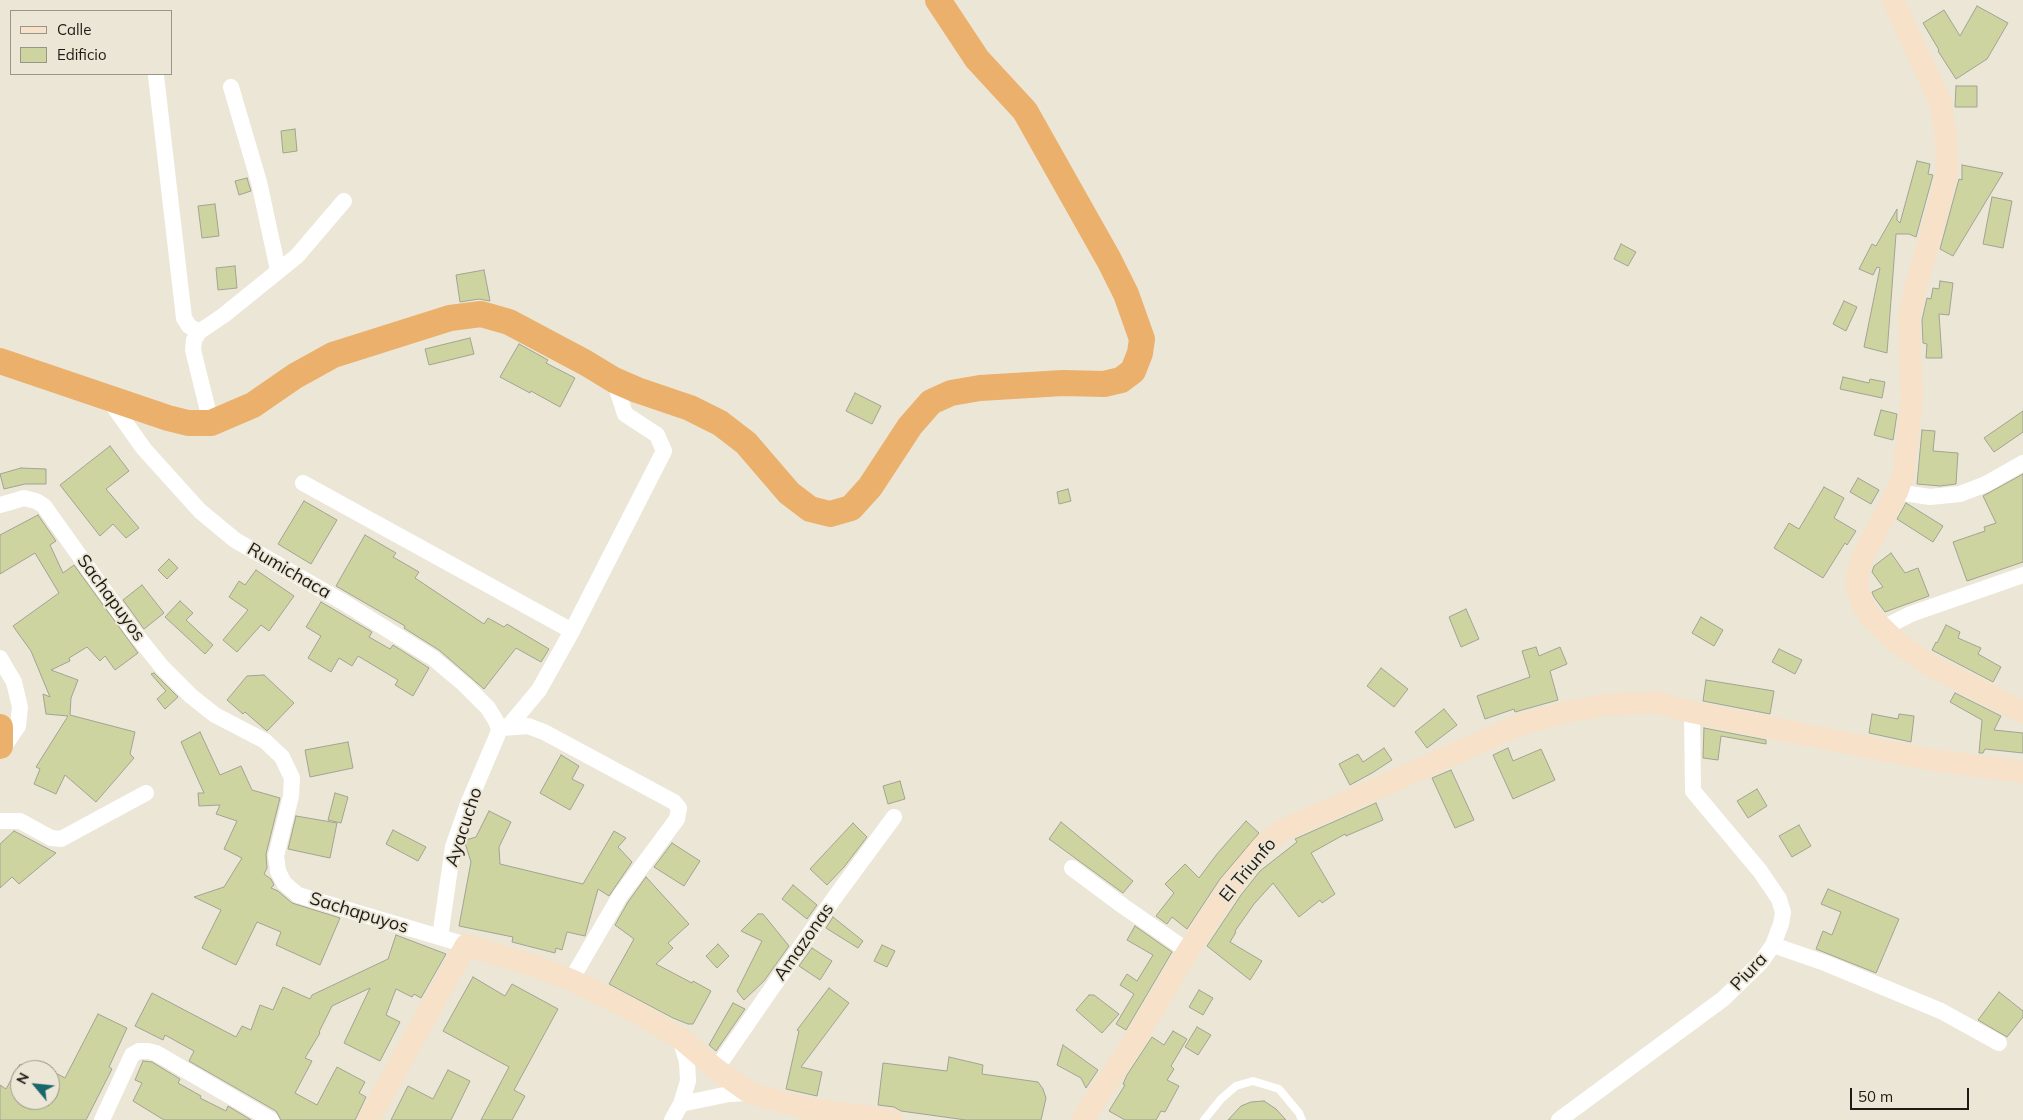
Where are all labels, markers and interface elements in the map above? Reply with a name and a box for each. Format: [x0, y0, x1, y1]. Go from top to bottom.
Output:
legend [10, 10, 172, 75]
text: Calle [57, 20, 91, 39]
text: Edificio [57, 45, 107, 64]
street label: Rumichaca [243, 538, 335, 604]
street label: Sachapuyos [72, 550, 150, 646]
street label: Ayacucho [441, 785, 487, 869]
street label: El Triunfo [1215, 834, 1281, 906]
street label: Sachapuyos [307, 888, 411, 938]
street label: Amazonas [769, 899, 839, 985]
street label: Piura [1726, 949, 1772, 995]
north arrow [10, 1060, 60, 1110]
text: N [12, 1070, 33, 1087]
scale bar [1853, 1078, 1972, 1110]
text: 50 m [1858, 1087, 1893, 1106]

